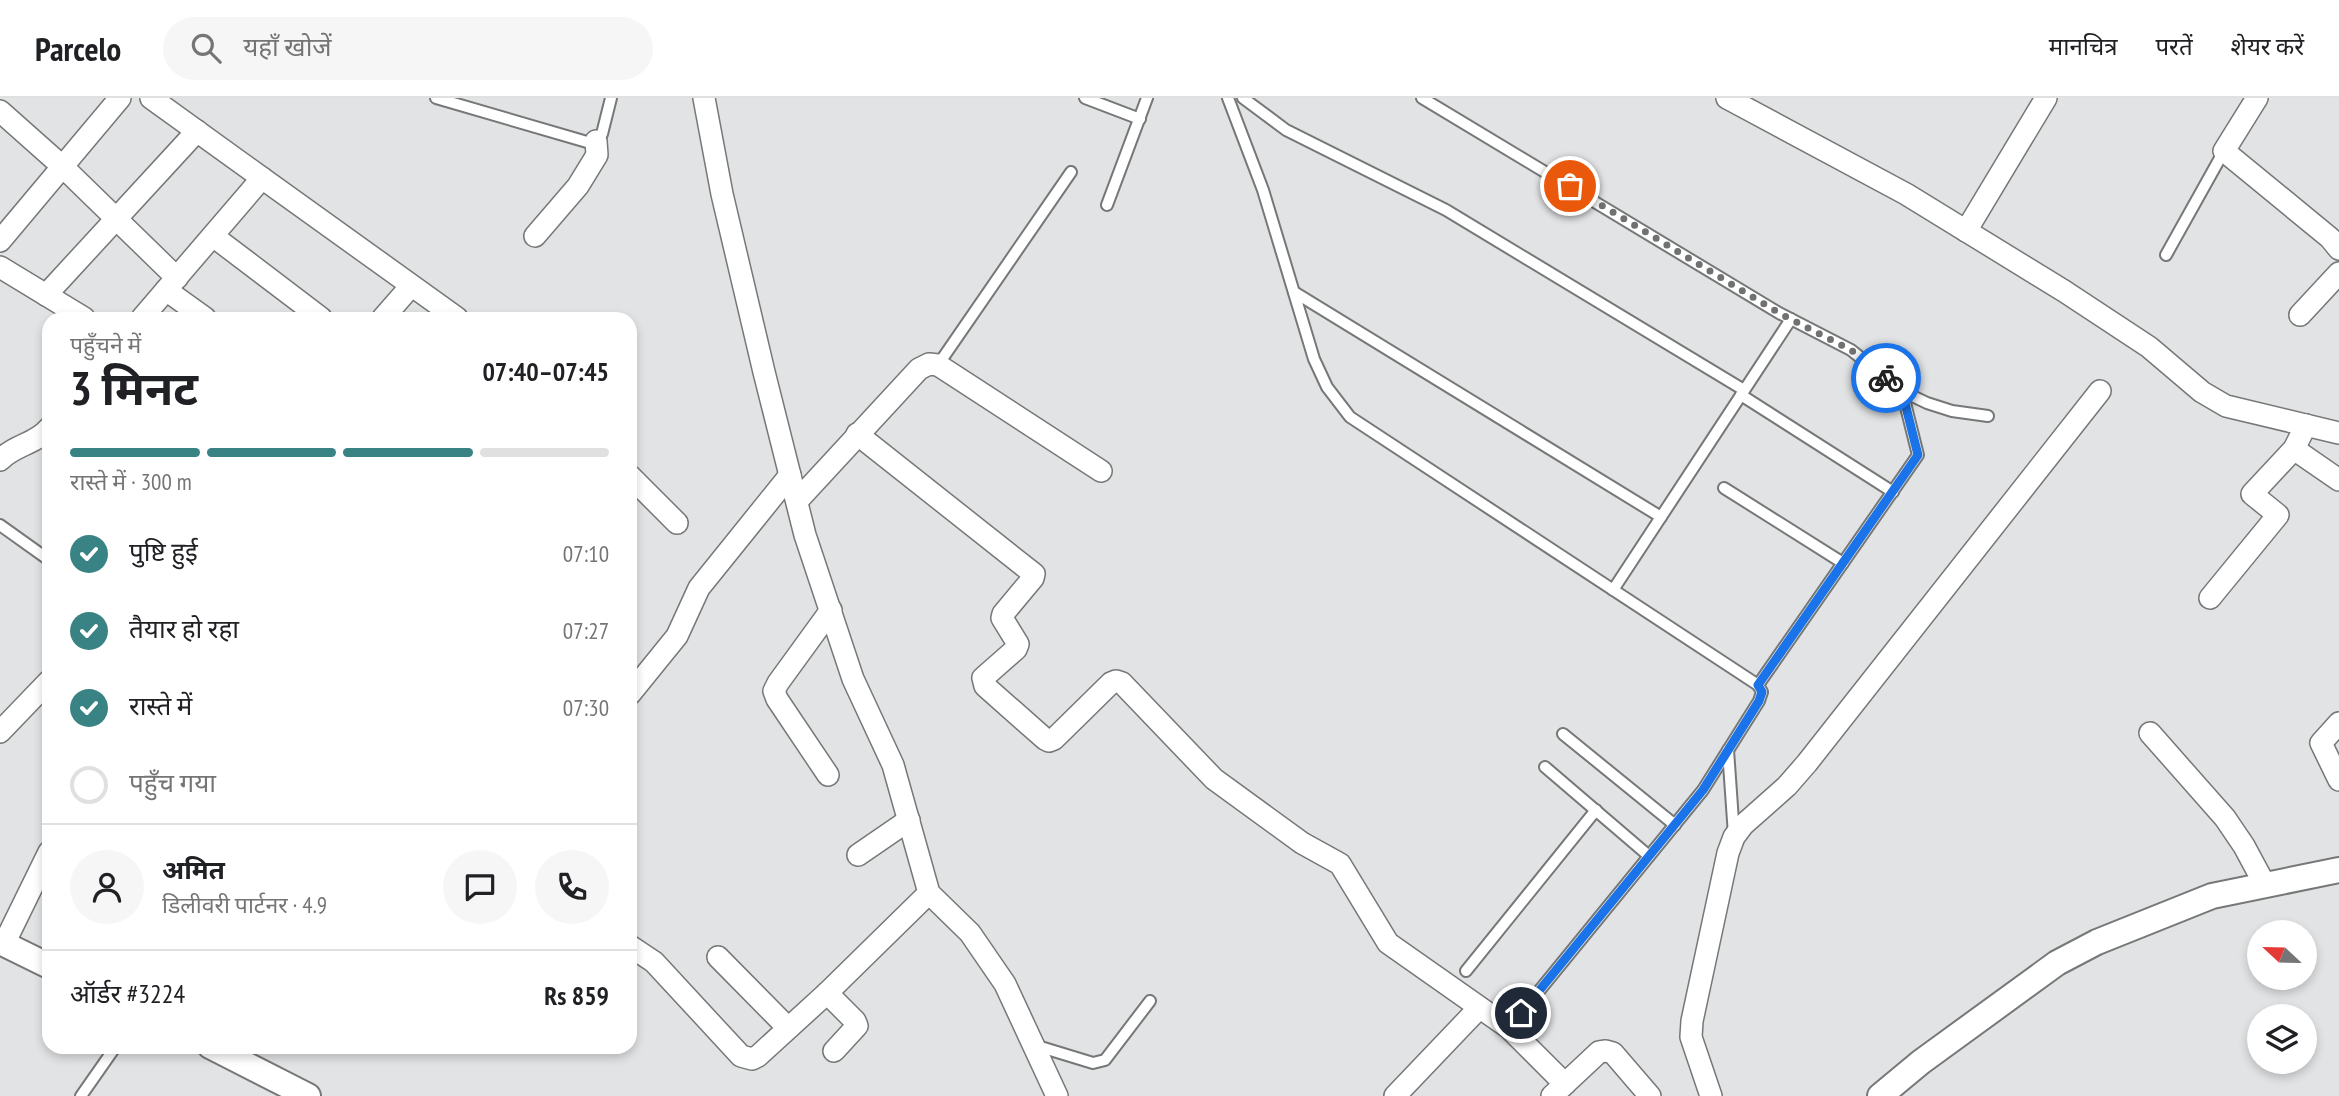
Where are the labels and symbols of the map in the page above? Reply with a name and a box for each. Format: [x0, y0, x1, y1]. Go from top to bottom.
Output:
pin [1540, 156, 1600, 216]
courier [1851, 343, 1921, 413]
north arrow [2247, 920, 2317, 990]
pin [1491, 983, 1551, 1043]

